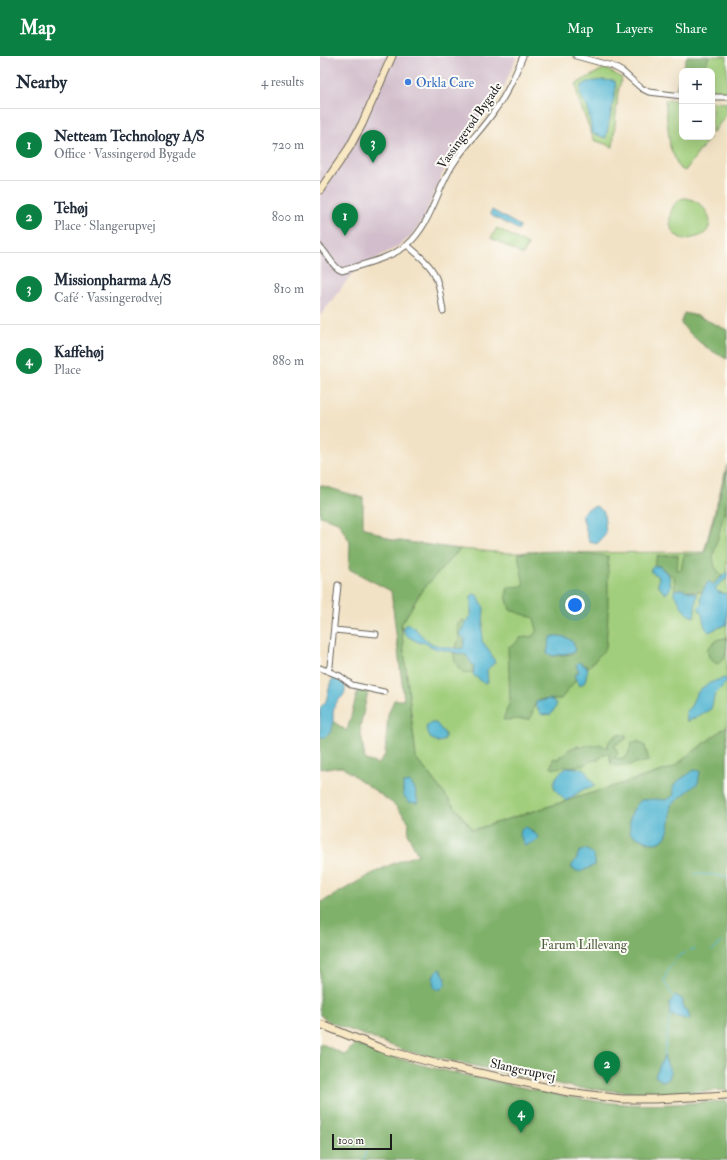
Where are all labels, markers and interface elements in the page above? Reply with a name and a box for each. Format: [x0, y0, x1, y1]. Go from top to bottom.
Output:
text: Map [20, 16, 56, 40]
text: Map [567, 20, 593, 37]
text: Layers [615, 20, 653, 37]
text: Share [675, 20, 707, 37]
map controls [679, 68, 715, 140]
button: + [679, 68, 715, 104]
text: Nearby [16, 72, 67, 93]
text: 4 results [261, 74, 304, 90]
place label: Orkla Care [416, 75, 475, 91]
marker: Orkla Care [403, 77, 413, 87]
street label: Vassingerød Bygade [434, 79, 507, 173]
button: − [679, 104, 715, 140]
text: Netteam Technology A/S [54, 127, 205, 146]
pin: 3 [360, 130, 386, 163]
text: 1 [27, 137, 31, 153]
text: 720 m [272, 137, 304, 153]
text: Office · Vassingerød Bygade [54, 146, 196, 162]
text: Tehøj [54, 199, 88, 218]
pin: 1 [332, 203, 358, 236]
text: 2 [26, 209, 32, 225]
text: 800 m [272, 209, 304, 225]
text: Place · Slangerupvej [54, 218, 155, 234]
text: Missionpharma A/S [54, 271, 171, 290]
text: 3 [27, 281, 32, 297]
text: 810 m [274, 281, 304, 297]
text: Café · Vassingerødvej [54, 290, 162, 306]
text: Kaffehøj [54, 343, 104, 362]
text: 4 [25, 353, 33, 369]
text: 880 m [272, 353, 304, 369]
text: Place [54, 362, 81, 378]
your location [565, 595, 585, 615]
park label: Farum Lillevang [541, 937, 628, 953]
pin: 2 [594, 1051, 620, 1084]
street label: Slangerupvej [488, 1055, 557, 1086]
pin: 4 [508, 1100, 534, 1133]
scale bar [332, 1132, 392, 1151]
text: 100 m [338, 1134, 364, 1147]

